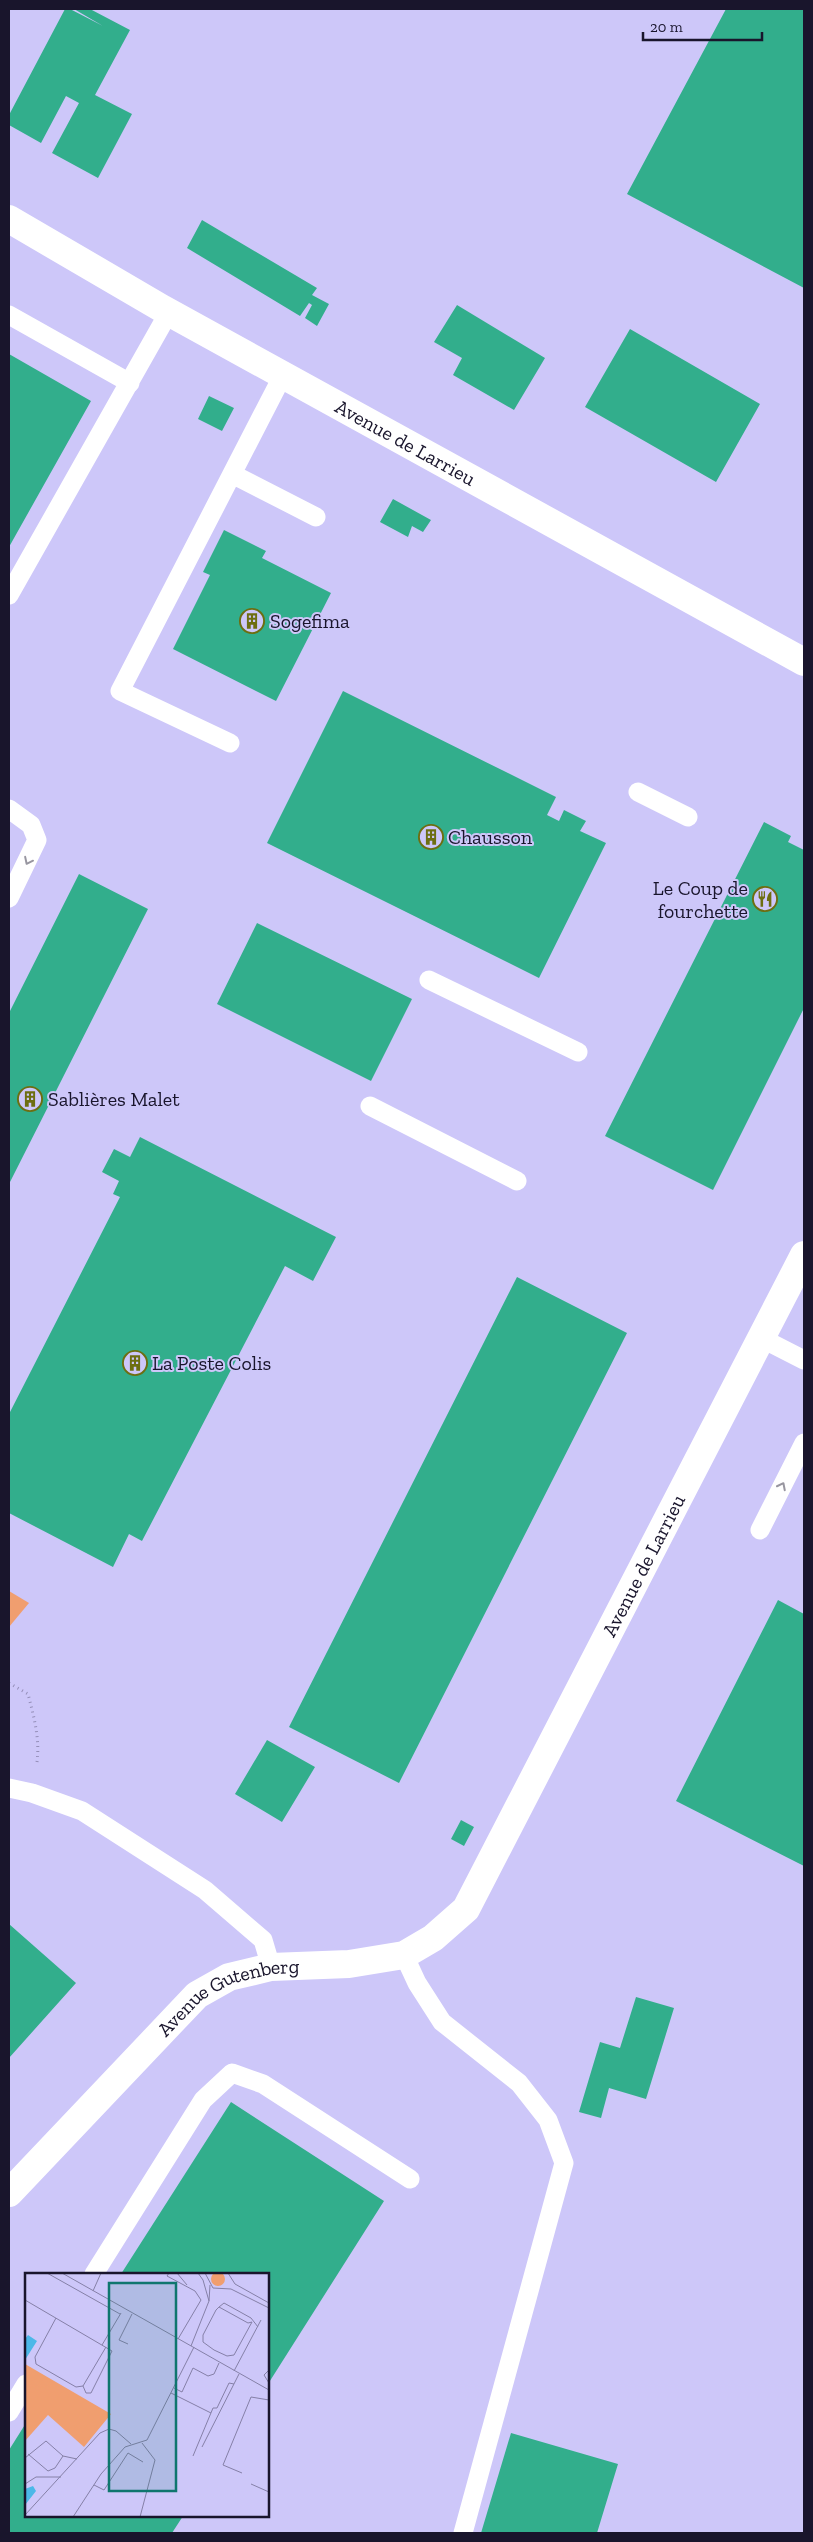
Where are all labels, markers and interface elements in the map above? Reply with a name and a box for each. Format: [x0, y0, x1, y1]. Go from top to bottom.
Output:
scale bar [643, 10, 762, 42]
text: 20 m [650, 18, 683, 36]
street label: Avenue de Larrieu [331, 394, 480, 491]
building icon: Sogefima [239, 608, 265, 634]
place label: Sogefima [270, 609, 350, 633]
building icon: Chausson [418, 824, 444, 850]
place label: Chausson [448, 825, 533, 849]
one-way arrow [24, 855, 34, 864]
place label: Le Coup de fourchette [653, 876, 748, 923]
restaurant icon: Le Coup de fourchette [752, 886, 778, 912]
building icon: Sablières Malet [17, 1086, 43, 1112]
place label: Sablières Malet [48, 1087, 180, 1111]
building icon: La Poste Colis [122, 1350, 148, 1376]
place label: La Poste Colis [152, 1351, 271, 1375]
one-way arrow [776, 1482, 786, 1491]
street label: Avenue de Larrieu [597, 1490, 690, 1640]
street label: Avenue Gutenberg [152, 1954, 300, 2041]
inset map [25, 2273, 269, 2517]

